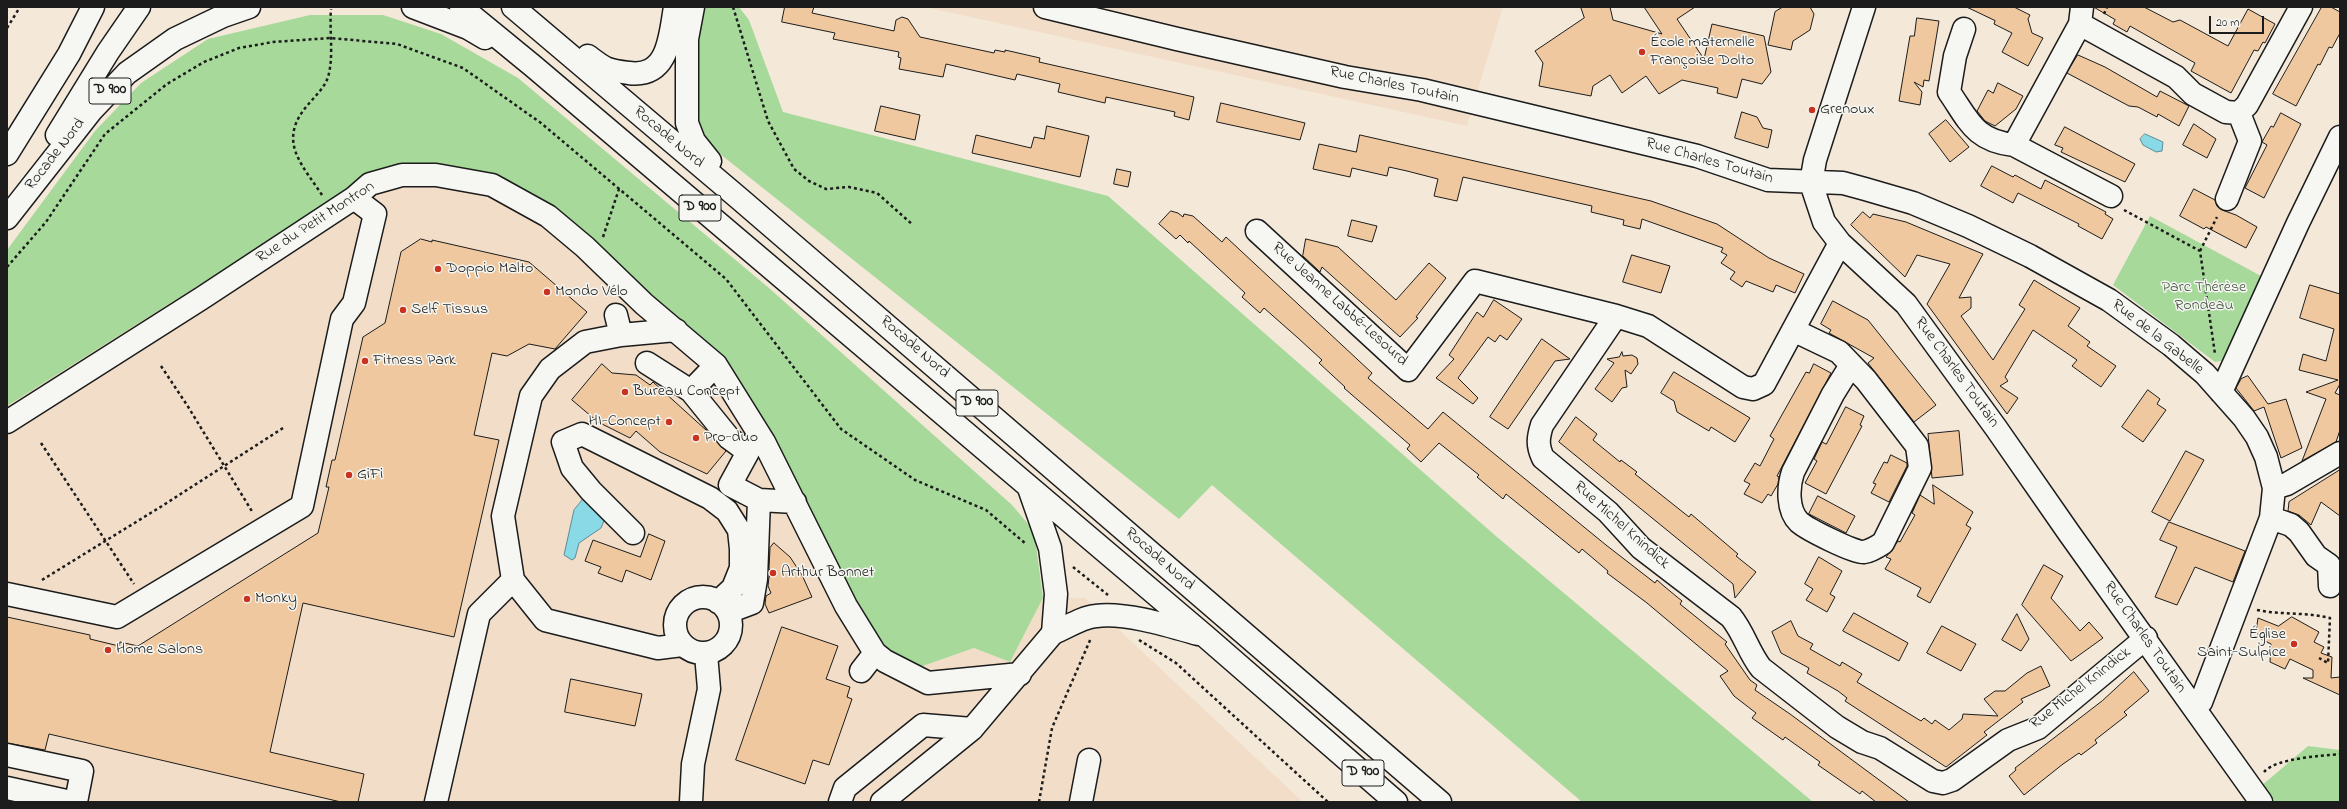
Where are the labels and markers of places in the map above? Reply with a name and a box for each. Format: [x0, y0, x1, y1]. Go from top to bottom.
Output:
place label: École maternelle Françoise Dolto [1650, 33, 1755, 71]
marker: École maternelle Françoise Dolto [1637, 47, 1647, 57]
place label: Grenoux [1820, 100, 1875, 120]
marker: Grenoux [1807, 105, 1817, 115]
place label: Doppio Malto [446, 259, 533, 279]
marker: Doppio Malto [433, 264, 443, 274]
place label: Mondo Vélo [555, 282, 628, 302]
marker: Mondo Vélo [542, 287, 552, 297]
place label: Self Tissus [411, 300, 488, 320]
marker: Self Tissus [398, 305, 408, 315]
place label: Fitness Park [373, 351, 456, 371]
marker: Fitness Park [360, 356, 370, 366]
place label: Bureau Concept [633, 382, 740, 402]
marker: Bureau Concept [620, 387, 630, 397]
place label: HI-Concept [589, 412, 661, 432]
marker: HI-Concept [664, 417, 674, 427]
place label: Pro-duo [704, 428, 758, 448]
marker: Pro-duo [691, 433, 701, 443]
place label: GiFi [357, 465, 383, 485]
marker: GiFi [344, 470, 354, 480]
place label: Arthur Bonnet [781, 563, 874, 583]
marker: Arthur Bonnet [768, 568, 778, 578]
place label: Monky [255, 589, 297, 609]
marker: Monky [242, 594, 252, 604]
place label: Église Saint-Sulpice [2197, 625, 2286, 663]
marker: Église Saint-Sulpice [2289, 639, 2299, 649]
place label: Home Salons [116, 640, 203, 660]
marker: Home Salons [103, 645, 113, 655]

